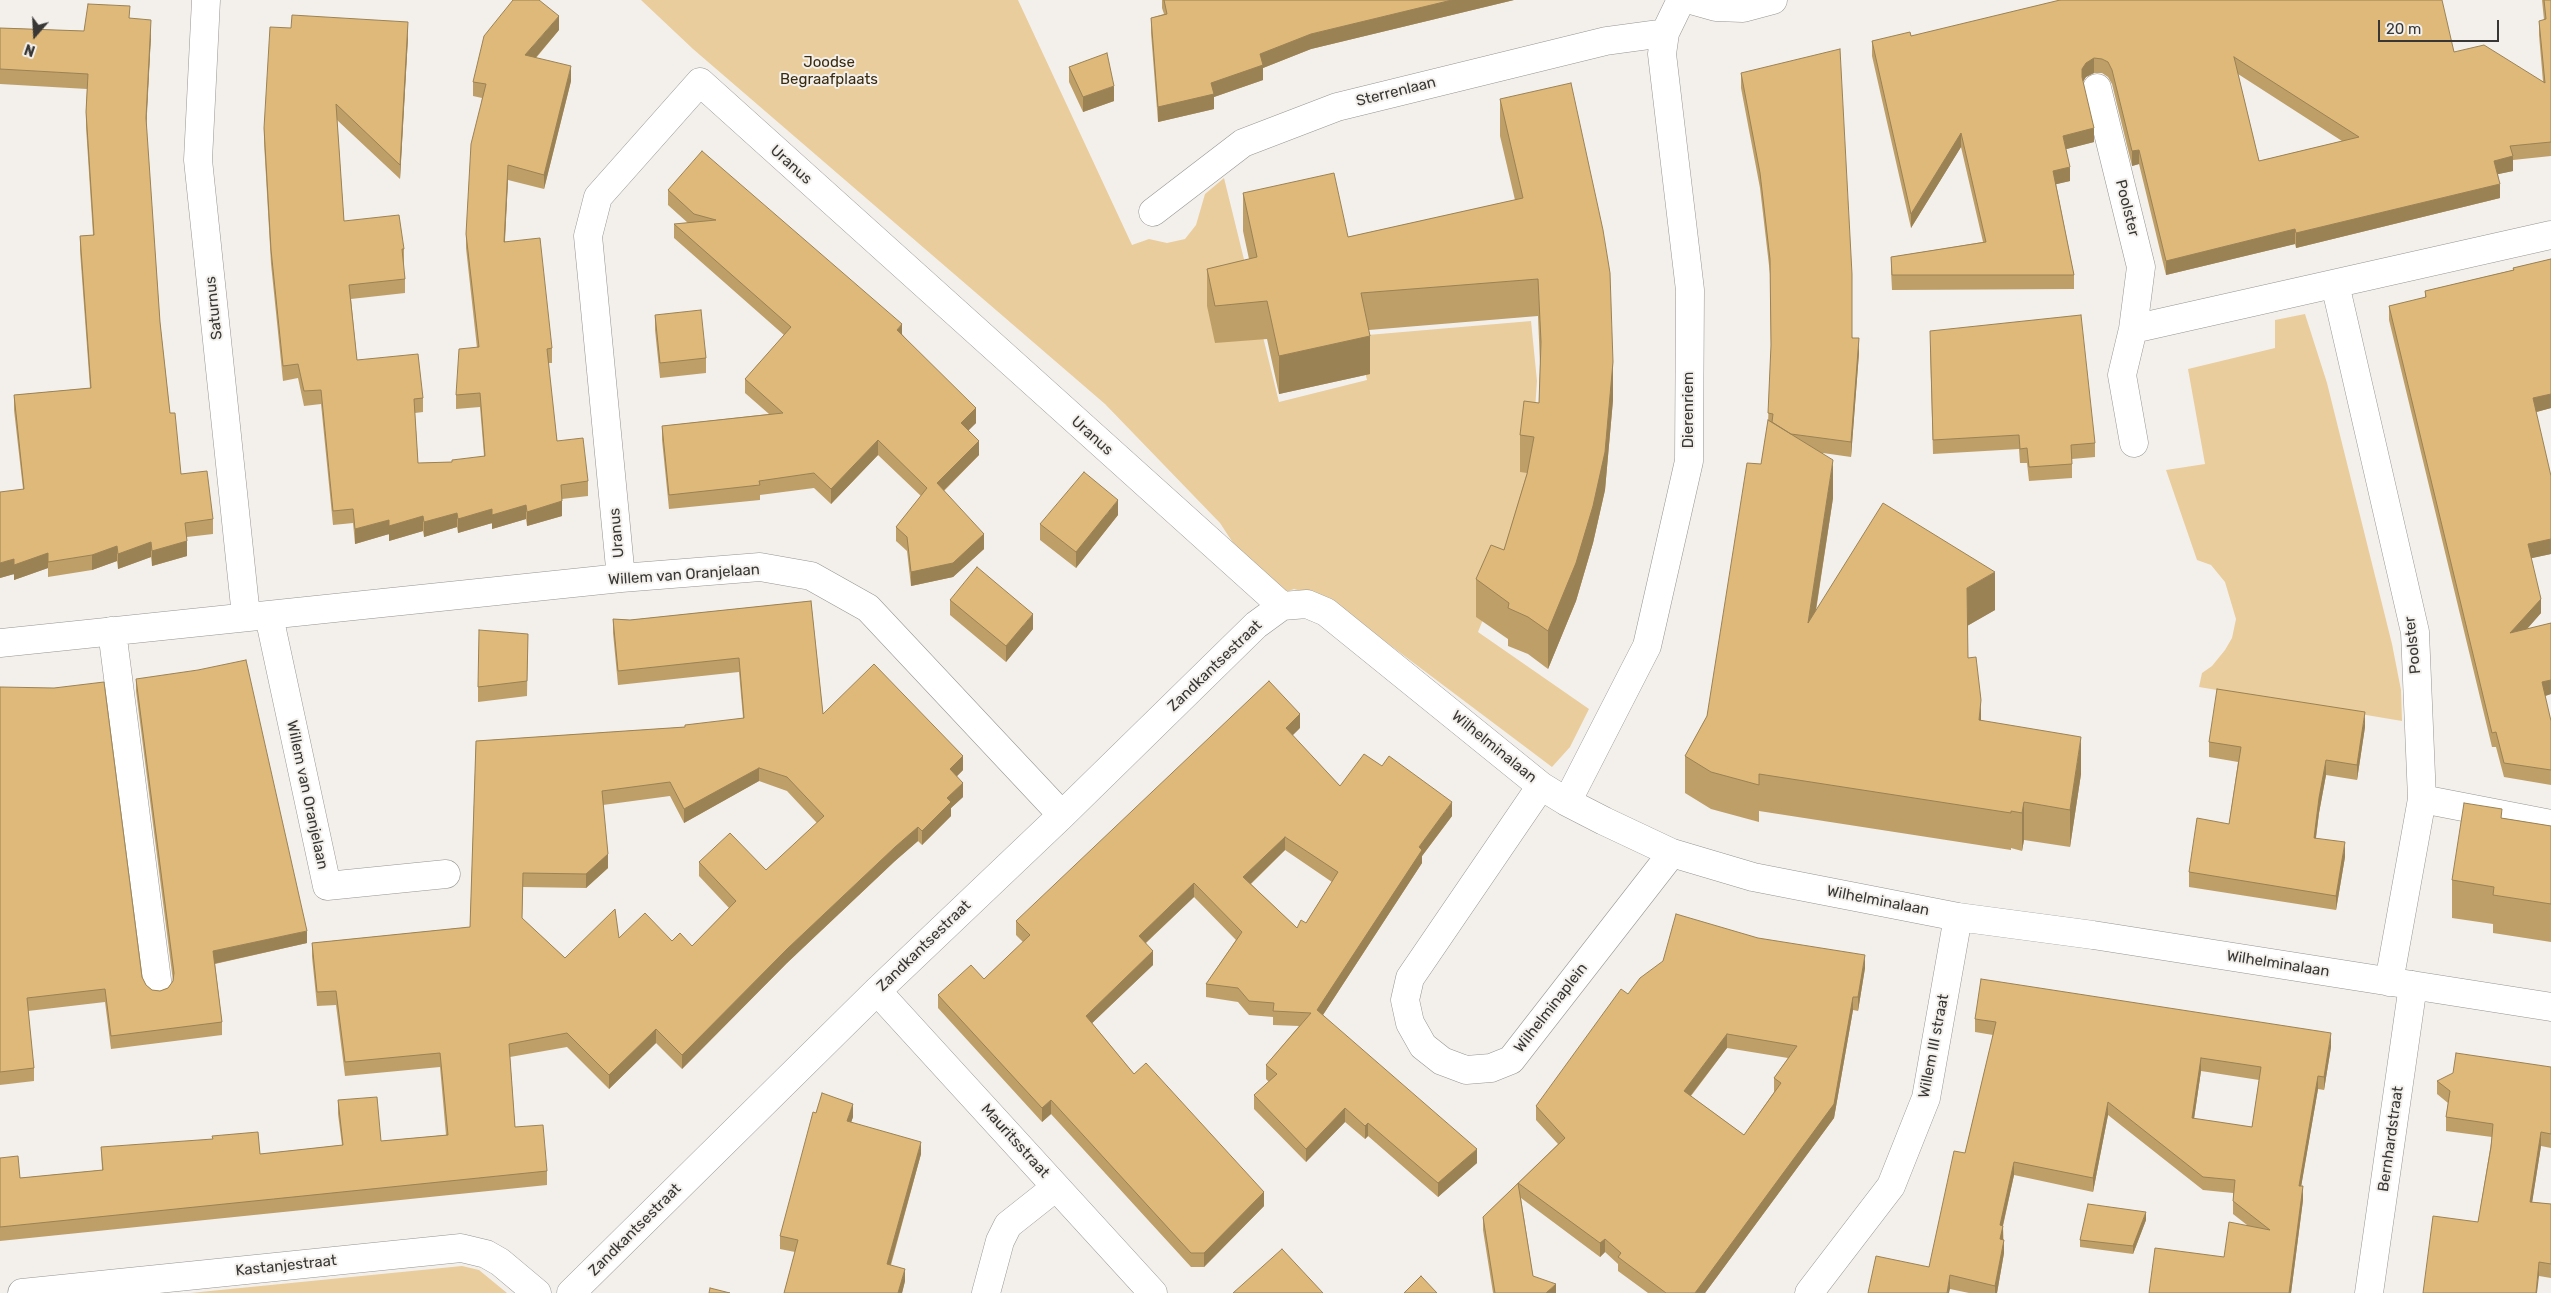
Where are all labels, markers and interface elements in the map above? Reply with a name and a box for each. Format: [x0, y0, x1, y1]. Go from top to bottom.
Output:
north arrow [10, 10, 60, 60]
scale bar [2381, 10, 2502, 42]
text: 20 m [2386, 20, 2421, 38]
text: N [22, 40, 37, 59]
park label: Joodse Begraafplaats [780, 54, 878, 89]
street label: Sterrenlaan [1354, 73, 1438, 111]
street label: Uranus [766, 142, 816, 188]
street label: Poolster [2111, 178, 2143, 238]
street label: Saturnus [202, 275, 226, 341]
street label: Dierenriem [1680, 372, 1698, 448]
street label: Uranus [1067, 413, 1117, 459]
street label: Uranus [606, 507, 628, 559]
street label: Willem van Oranjelaan [608, 561, 760, 589]
street label: Poolster [2401, 615, 2425, 675]
street label: Zandkantsestraat [1164, 617, 1266, 715]
street label: Wilhelminalaan [1448, 707, 1540, 787]
street label: Willem van Oranjelaan [282, 719, 332, 871]
street label: Wilhelminalaan [1825, 882, 1931, 920]
street label: Zandkantsestraat [873, 897, 975, 995]
street label: Wilhelminalaan [2225, 947, 2331, 981]
street label: Wilhelminaplein [1511, 960, 1591, 1056]
street label: Willem III straat [1915, 992, 1953, 1100]
street label: Bernhardstraat [2375, 1085, 2407, 1193]
street label: Mauritsstraat [977, 1100, 1053, 1182]
street label: Zandkantsestraat [585, 1180, 685, 1280]
street label: Kastanjestraat [234, 1252, 338, 1280]

